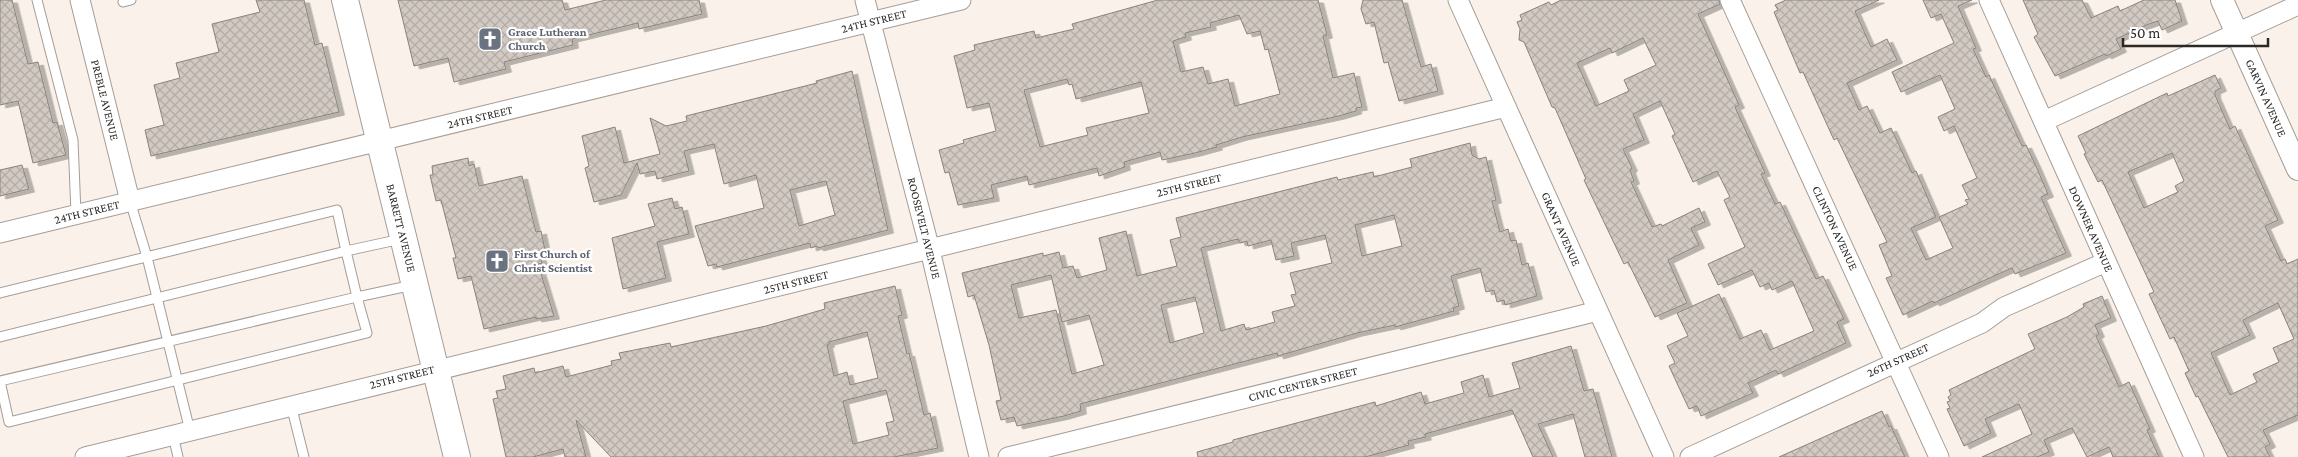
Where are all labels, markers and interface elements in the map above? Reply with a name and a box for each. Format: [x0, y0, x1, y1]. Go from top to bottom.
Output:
street label: 24TH STREET [840, 6, 909, 36]
scale bar [2123, 15, 2268, 47]
place label: Grace Lutheran Church [508, 25, 587, 53]
text: 50 m [2130, 25, 2160, 41]
church icon: Grace Lutheran Church [477, 26, 503, 52]
street label: GARVIN AVENUE [2243, 57, 2290, 139]
street label: PREBLE AVENUE [88, 58, 122, 142]
street label: 24TH STREET [446, 103, 515, 131]
street label: 25TH STREET [1155, 170, 1223, 200]
street label: ROOSEVELT AVENUE [905, 176, 944, 281]
street label: BARRETT AVENUE [383, 182, 419, 274]
street label: CLINTON AVENUE [1809, 184, 1861, 273]
street label: DOWNER AVENUE [2066, 184, 2116, 274]
street label: GRANT AVENUE [1538, 190, 1584, 269]
street label: 24TH STREET [53, 197, 122, 227]
place label: First Church of Christ Scientist [514, 247, 593, 275]
church icon: First Church of Christ Scientist [484, 248, 510, 274]
street label: 25TH STREET [762, 267, 830, 297]
street label: 26TH STREET [1865, 340, 1932, 380]
street label: 25TH STREET [368, 362, 436, 392]
street label: CIVIC CENTER STREET [1247, 364, 1360, 404]

